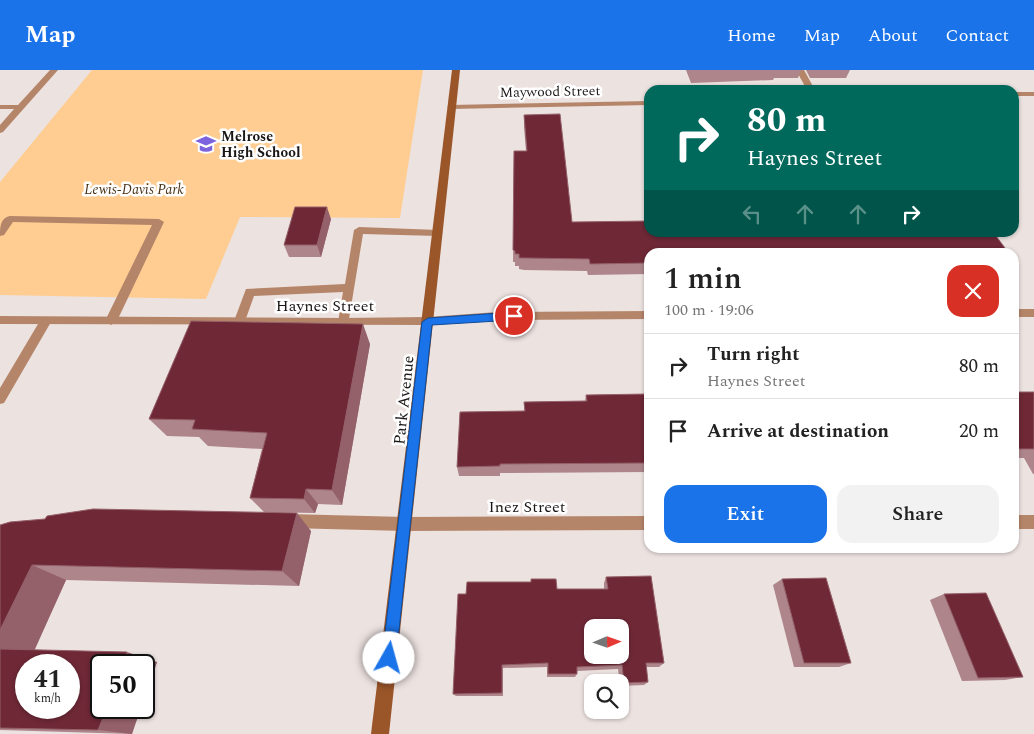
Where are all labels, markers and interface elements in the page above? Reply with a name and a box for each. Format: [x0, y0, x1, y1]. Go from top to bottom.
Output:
text: Map [25, 17, 75, 53]
text: Home [727, 22, 776, 49]
text: Map [804, 22, 840, 49]
text: About [868, 22, 918, 49]
text: Contact [946, 22, 1009, 49]
street label: Maywood Street [499, 80, 601, 103]
text: 80 m [747, 94, 827, 147]
icon: right [664, 105, 729, 170]
place label: Melrose High School [221, 126, 301, 163]
school or university icon: Melrose High School [195, 133, 217, 155]
text: Haynes Street [747, 142, 882, 175]
park label: Lewis-Davis Park [84, 179, 184, 200]
icon: left [738, 200, 766, 228]
icon: ahead [791, 200, 819, 228]
icon: ahead [844, 200, 872, 228]
icon: right [897, 200, 925, 228]
text: 1 min [664, 256, 742, 302]
button: close [947, 265, 999, 317]
street label: Haynes Street [276, 294, 375, 318]
pin [493, 295, 535, 337]
text: 100 m · 19:06 [664, 298, 754, 322]
icon: arrive [500, 302, 528, 330]
text: Turn right [707, 340, 800, 369]
icon: right [664, 352, 692, 380]
text: 80 m [959, 352, 999, 381]
street label: Park Avenue [387, 354, 421, 446]
text: Haynes Street [707, 369, 805, 393]
icon: arrive [664, 417, 692, 445]
text: Arrive at destination [707, 417, 889, 446]
text: 20 m [959, 417, 999, 446]
button: Exit [664, 485, 827, 543]
button: Share [837, 485, 999, 543]
street label: Inez Street [489, 495, 566, 519]
north arrow [584, 619, 629, 664]
map controls [584, 619, 629, 719]
position arrow [362, 631, 414, 683]
speed limit sign: 50 [90, 654, 155, 719]
text: 41 [33, 661, 62, 699]
button: search [584, 674, 629, 719]
text: km/h [34, 689, 61, 708]

